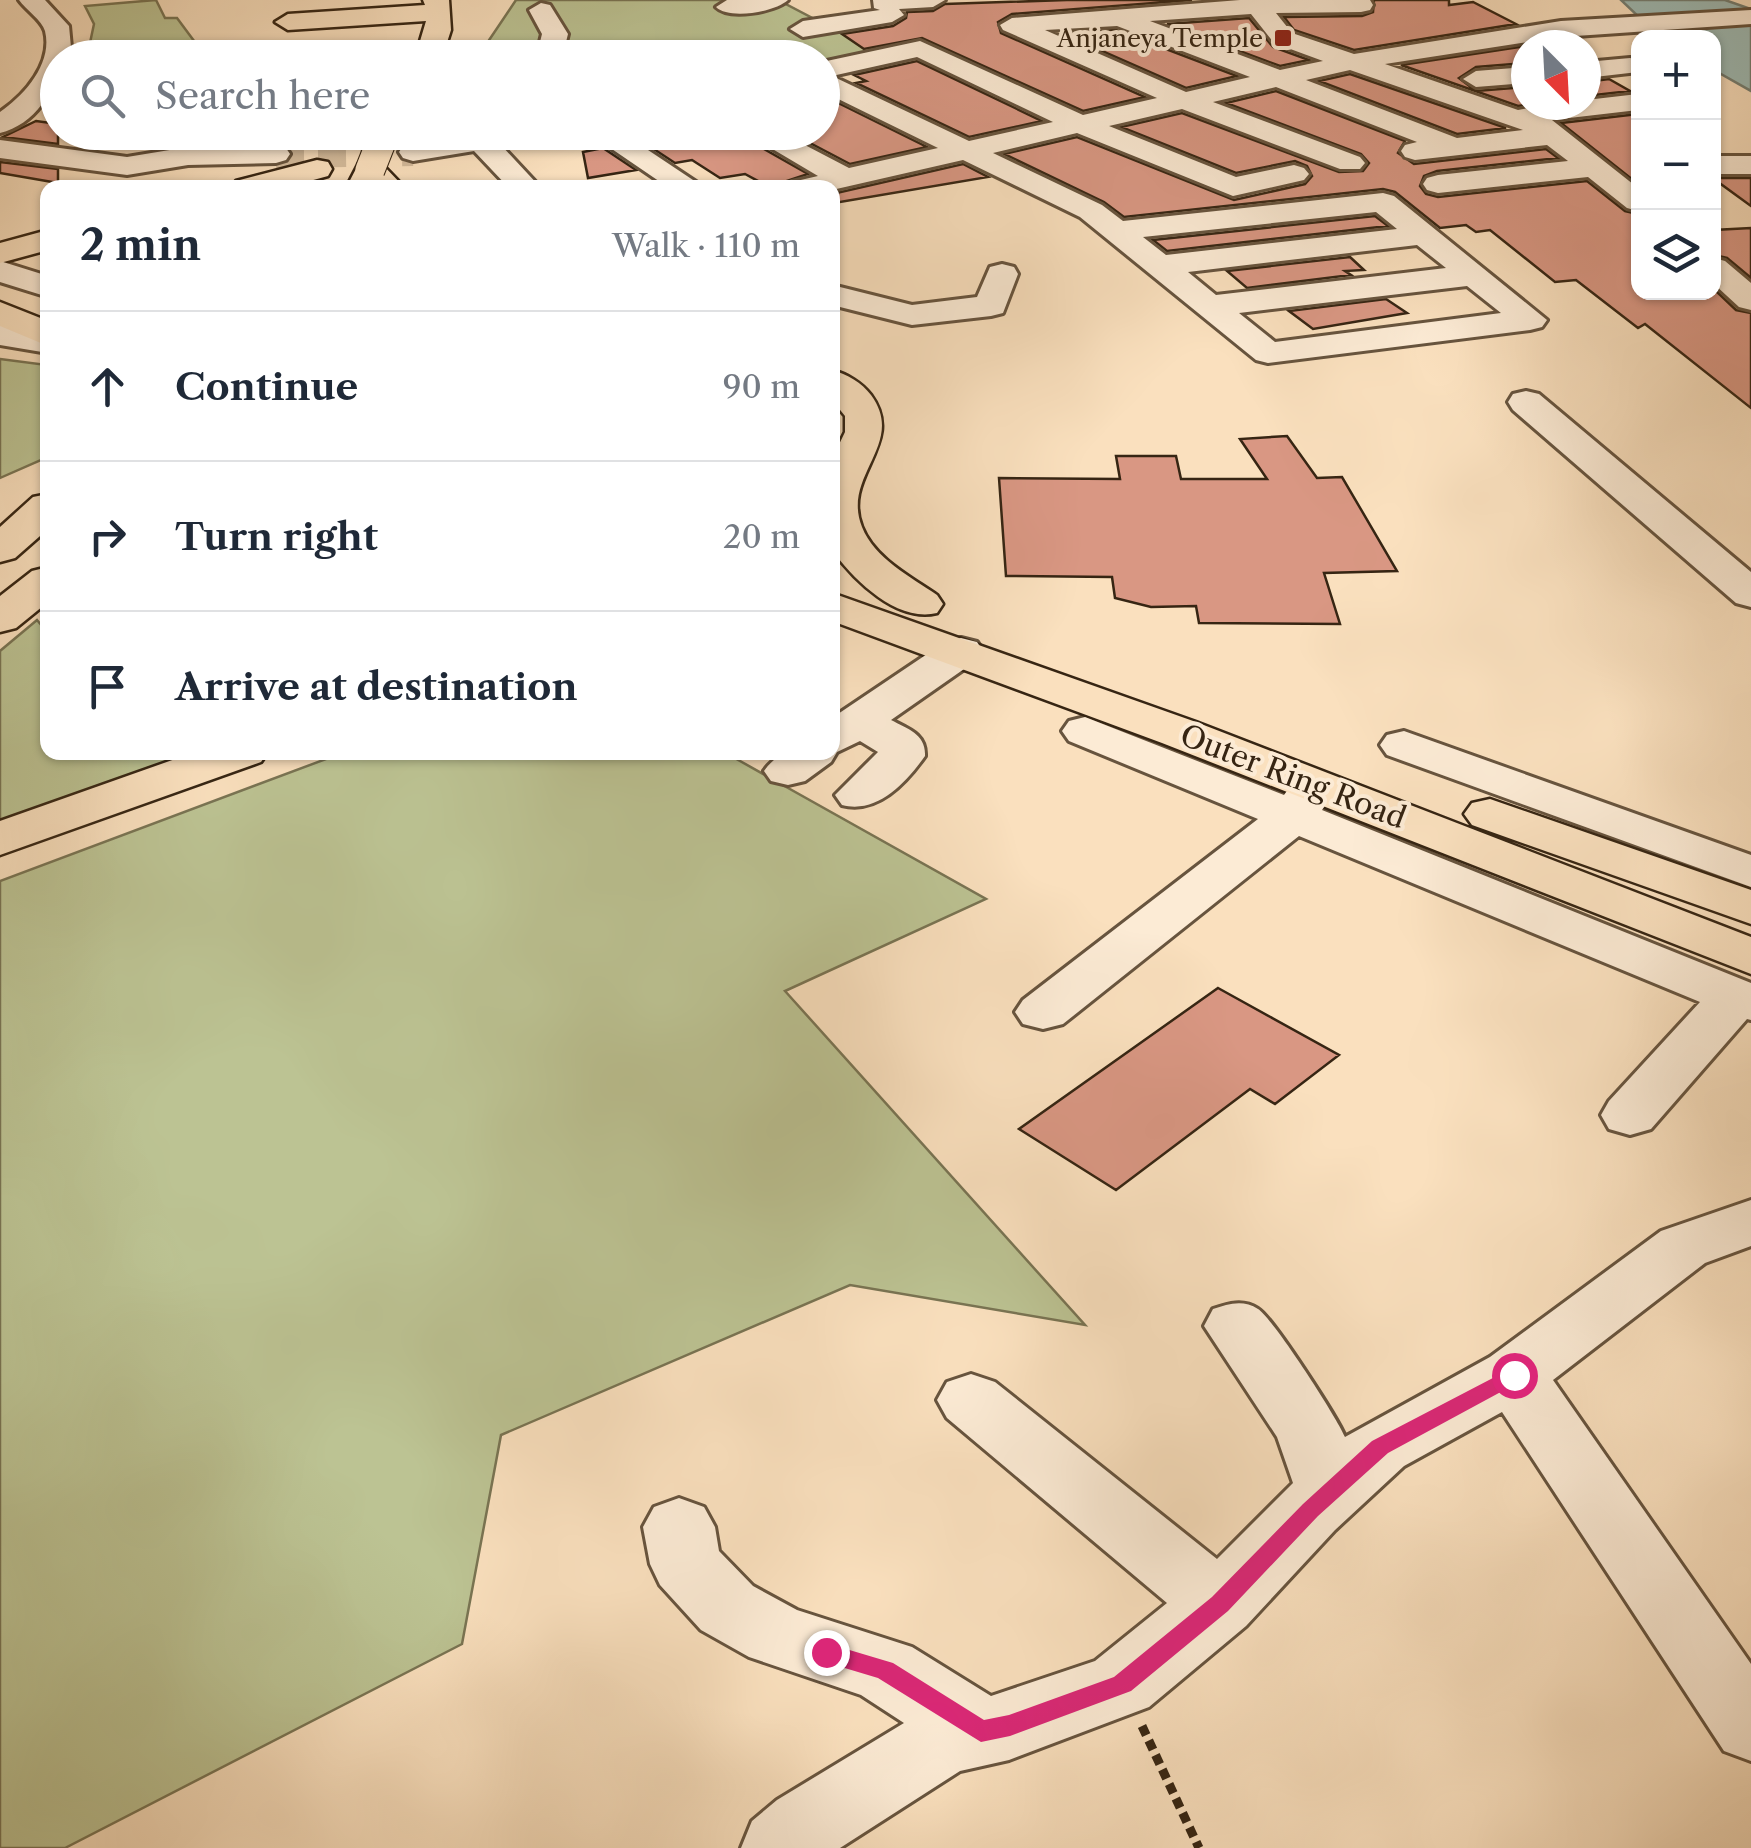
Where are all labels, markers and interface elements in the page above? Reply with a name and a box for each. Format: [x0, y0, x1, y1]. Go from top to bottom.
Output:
place label: Anjaneya Temple [1056, 23, 1263, 54]
marker: Anjaneya Temple [1272, 27, 1294, 49]
north arrow [1511, 30, 1601, 120]
map controls [1631, 30, 1721, 300]
button: + [1631, 30, 1721, 120]
search box [40, 40, 840, 150]
icon: search [75, 68, 130, 123]
text: Search here [155, 72, 370, 119]
button: − [1631, 120, 1721, 210]
button: layers [1631, 210, 1721, 300]
text: 2 min [80, 219, 201, 271]
text: Walk · 110 m [612, 226, 800, 265]
icon: ahead [80, 359, 135, 414]
text: Continue [175, 363, 358, 410]
text: 90 m [723, 367, 800, 406]
icon: right [80, 509, 135, 564]
text: Turn right [175, 513, 378, 560]
text: 20 m [723, 517, 800, 556]
icon: arrive [80, 659, 135, 714]
text: Arrive at destination [175, 663, 578, 710]
street label: Outer Ring Road [1175, 716, 1411, 837]
route start [1492, 1353, 1538, 1399]
route end [804, 1630, 850, 1676]

